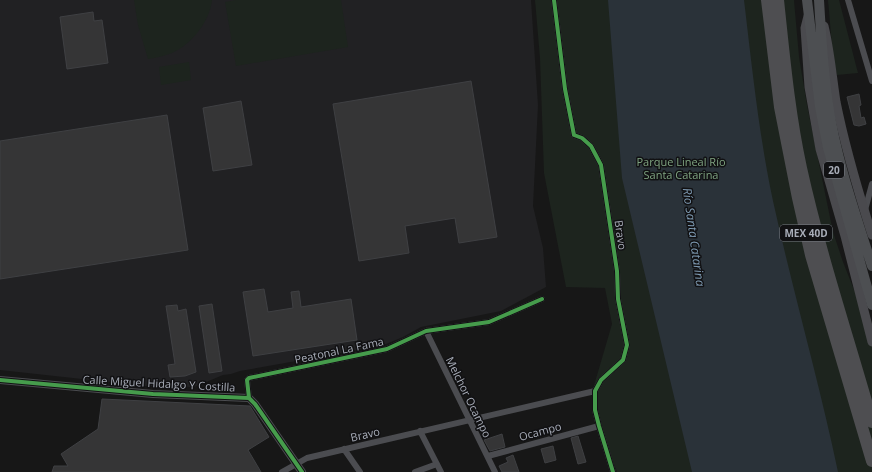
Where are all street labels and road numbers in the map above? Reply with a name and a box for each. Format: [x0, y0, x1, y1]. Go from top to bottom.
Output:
road number: 20 [824, 162, 844, 178]
street label: Bravo [611, 219, 631, 251]
road number: MEX 40D [780, 225, 832, 241]
street label: Peatonal La Fama [293, 333, 385, 367]
street label: Melchor Ocampo [443, 354, 495, 440]
street label: Calle Miguel Hidalgo Y Costilla [82, 372, 236, 394]
street label: Ocampo [517, 418, 563, 444]
street label: Bravo [349, 423, 382, 445]

